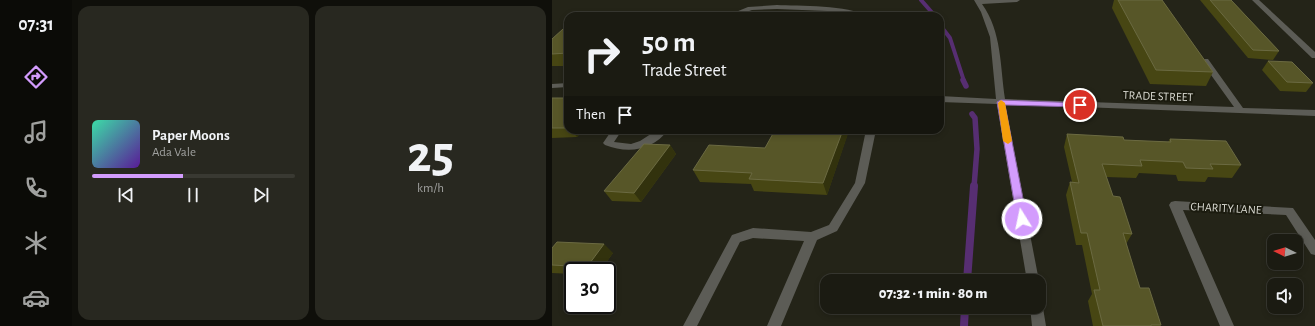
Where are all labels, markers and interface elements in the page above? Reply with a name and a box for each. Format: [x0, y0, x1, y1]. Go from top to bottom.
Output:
text: 07:31 [18, 16, 54, 34]
icon: right [576, 28, 628, 80]
text: 50 m [642, 29, 696, 57]
text: Trade Street [642, 62, 727, 80]
icon: directions [22, 63, 50, 91]
pin [1063, 88, 1097, 122]
street label: TRADE STREET [1123, 89, 1194, 103]
icon: arrive [1069, 94, 1091, 116]
icon: arrive [614, 104, 636, 126]
text: Then [576, 107, 606, 122]
icon: music [22, 118, 50, 146]
text: Paper Moons [152, 128, 230, 143]
text: 25 [407, 129, 454, 181]
text: Ada Vale [152, 146, 196, 159]
icon: phone [22, 174, 50, 202]
text: km/h [417, 182, 444, 195]
icon: previous [115, 184, 137, 206]
icon: pause [182, 184, 204, 206]
icon: next [250, 184, 272, 206]
position arrow [1001, 198, 1043, 240]
street label: CHARITY LANE [1190, 200, 1262, 216]
icon: climate [22, 229, 50, 257]
north arrow [1267, 234, 1303, 270]
map controls [1267, 234, 1303, 314]
speed limit sign: 30 [564, 262, 616, 314]
button: sound [1267, 278, 1303, 314]
icon: car [22, 284, 50, 312]
text: 07:32 · 1 min · 80 m [879, 286, 987, 301]

